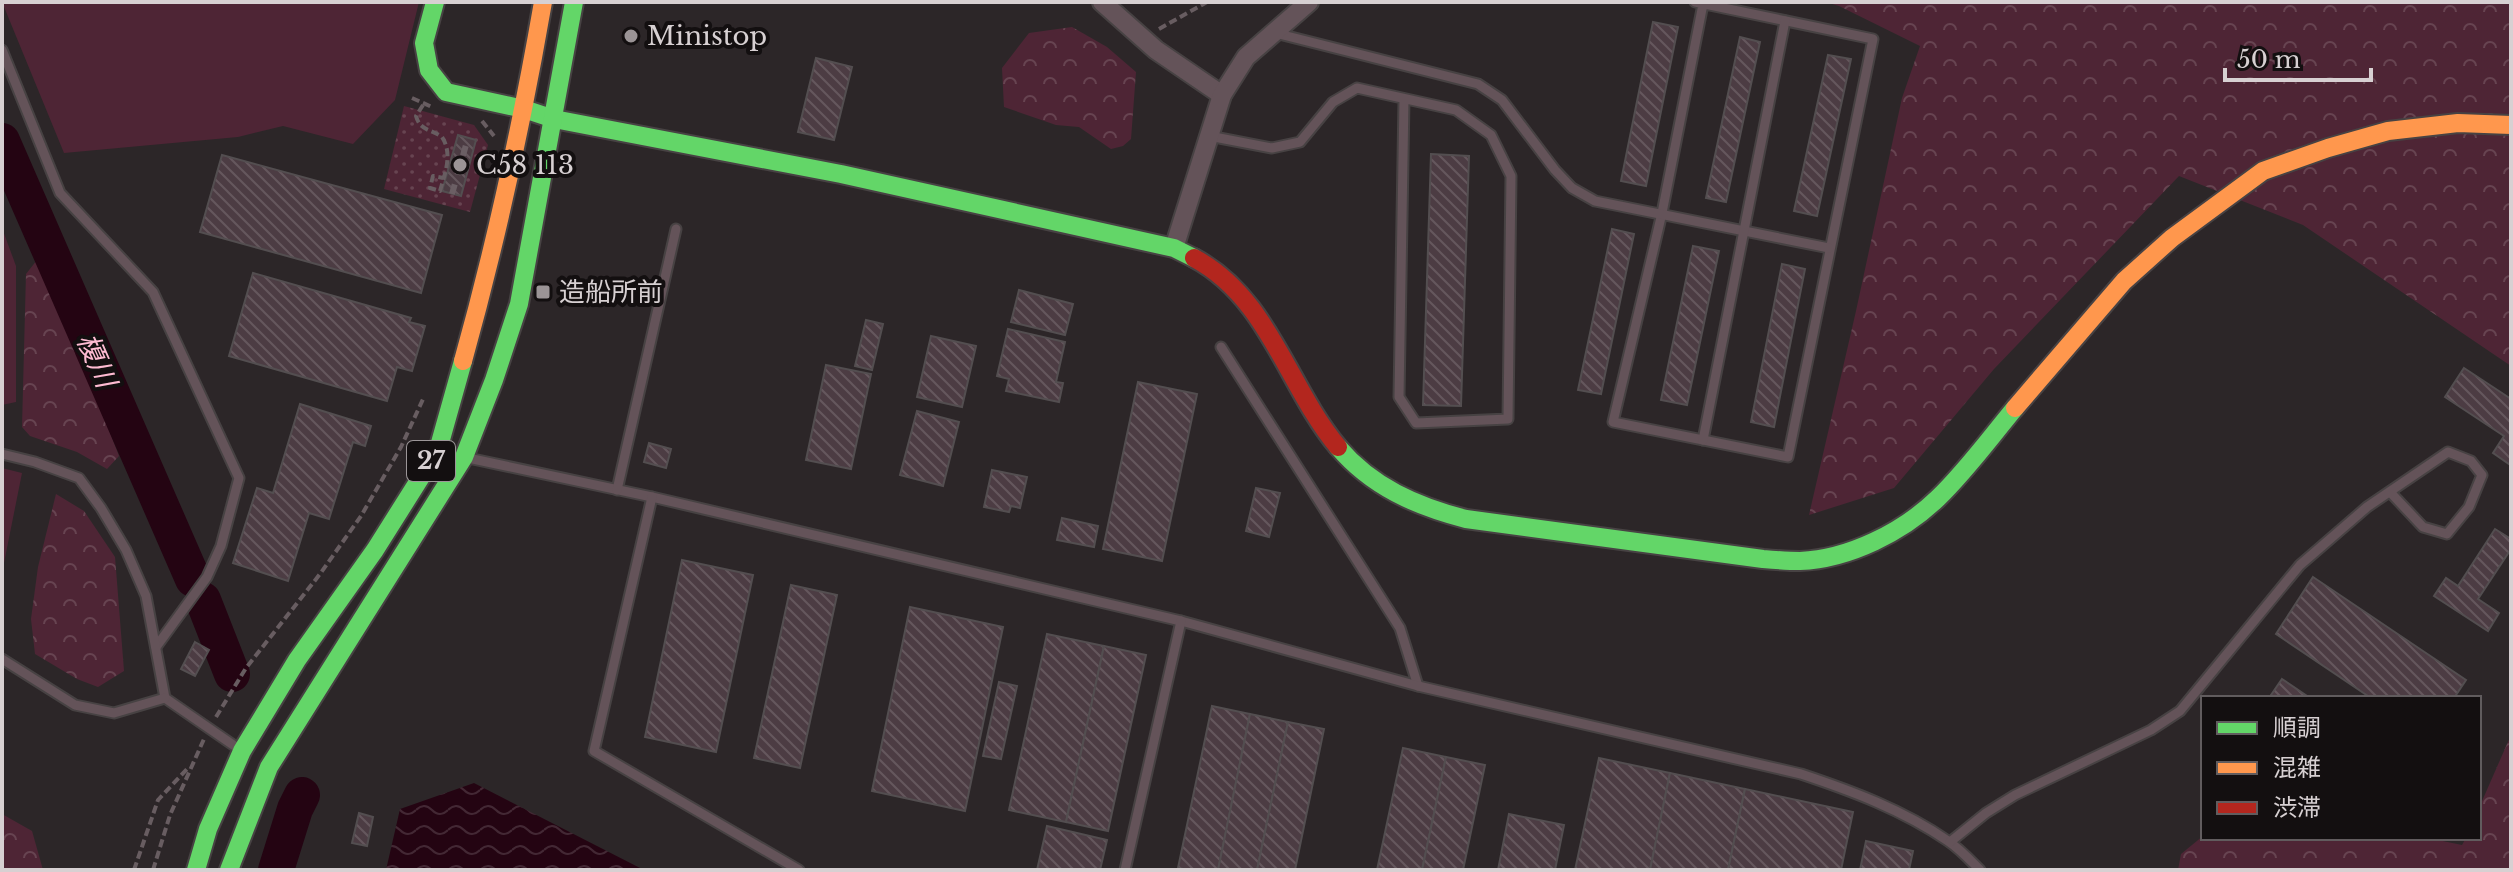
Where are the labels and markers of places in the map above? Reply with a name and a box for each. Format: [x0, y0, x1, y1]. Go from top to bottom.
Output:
place label: Ministop [647, 20, 767, 52]
marker: Ministop [622, 27, 640, 45]
place label: C58 113 [476, 149, 574, 181]
marker: C58 113 [451, 156, 469, 174]
place label: 造船所前 [559, 276, 663, 308]
marker: 造船所前 [534, 283, 552, 301]

